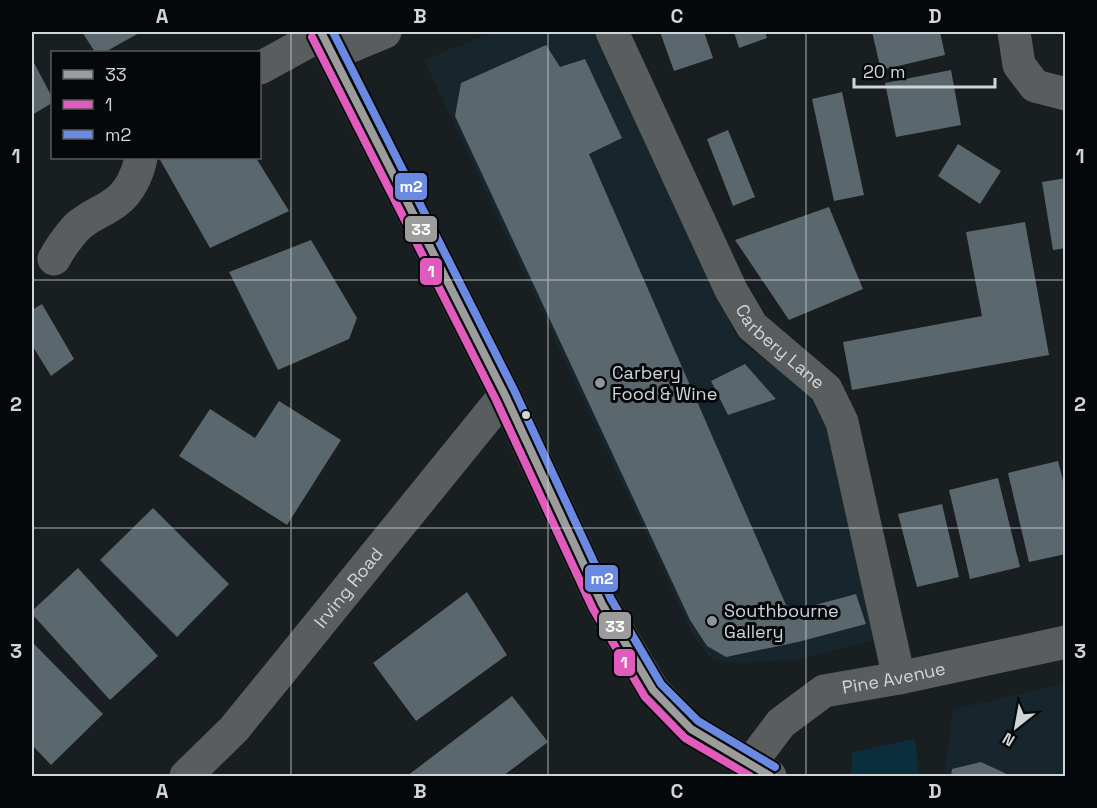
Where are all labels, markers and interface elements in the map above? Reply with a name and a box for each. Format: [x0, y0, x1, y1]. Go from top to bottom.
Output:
text: A [156, 3, 169, 29]
text: B [413, 3, 427, 29]
text: C [671, 3, 684, 29]
text: D [928, 3, 942, 29]
legend [51, 51, 261, 159]
scale bar [854, 51, 995, 89]
text: 20 m [863, 60, 906, 83]
text: 33 [105, 63, 127, 86]
text: 1 [105, 93, 113, 116]
text: m2 [105, 123, 131, 146]
text: 1 [11, 143, 21, 169]
text: 1 [1075, 143, 1085, 169]
line badge: m2 [394, 172, 428, 201]
text: m2 [399, 176, 423, 197]
line badge: 33 [404, 215, 438, 243]
text: 33 [411, 219, 431, 240]
line badge: 1 [419, 257, 443, 286]
text: 1 [427, 261, 435, 282]
street label: Carbery Lane [731, 300, 830, 394]
place label: Carbery Food & Wine [612, 361, 717, 405]
marker: Carbery Food & Wine [593, 376, 607, 390]
text: 2 [10, 391, 22, 417]
text: 2 [1074, 391, 1086, 417]
unlabelled marker [520, 409, 532, 421]
street label: Irving Road [309, 543, 388, 632]
line badge: m2 [584, 564, 619, 593]
text: m2 [590, 568, 614, 589]
place label: Southbourne Gallery [724, 599, 839, 643]
line badge: 33 [598, 611, 632, 640]
marker: Southbourne Gallery [705, 614, 719, 628]
text: 33 [605, 616, 625, 637]
text: 3 [10, 638, 22, 664]
text: 3 [1074, 638, 1086, 664]
line badge: 1 [613, 648, 636, 677]
text: 1 [620, 652, 628, 673]
street label: Pine Avenue [840, 656, 948, 699]
north arrow [986, 697, 1046, 757]
text: N [999, 728, 1019, 751]
text: A [156, 778, 169, 804]
text: B [413, 778, 427, 804]
text: C [671, 778, 684, 804]
text: D [928, 778, 942, 804]

